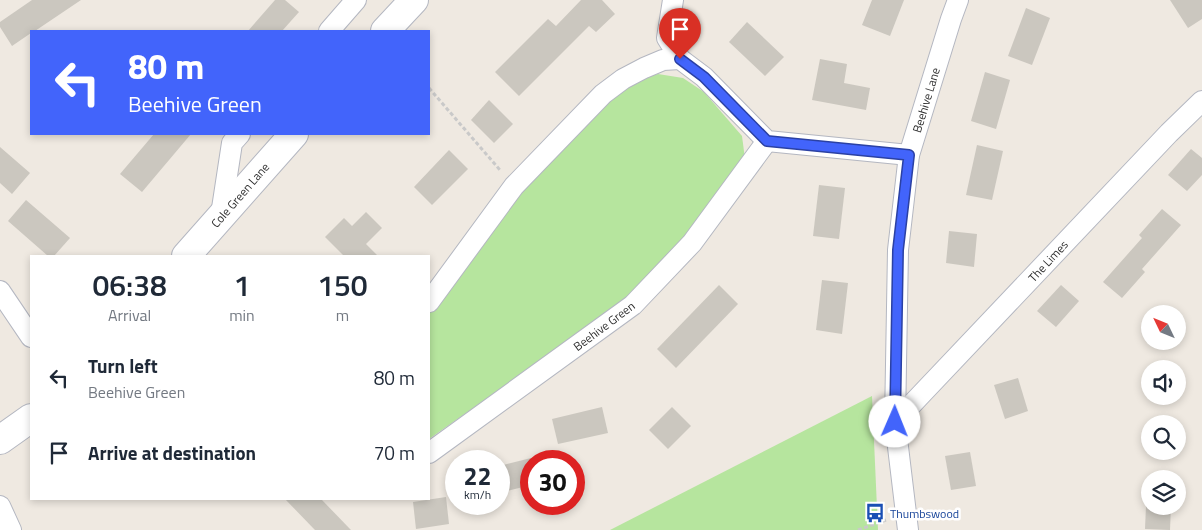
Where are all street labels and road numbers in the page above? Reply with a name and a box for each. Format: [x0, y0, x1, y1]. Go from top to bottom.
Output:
street label: Beehive Lane [907, 65, 945, 135]
street label: Cole Green Lane [206, 158, 274, 232]
street label: The Limes [1023, 235, 1073, 286]
street label: Beehive Green [569, 296, 639, 356]

